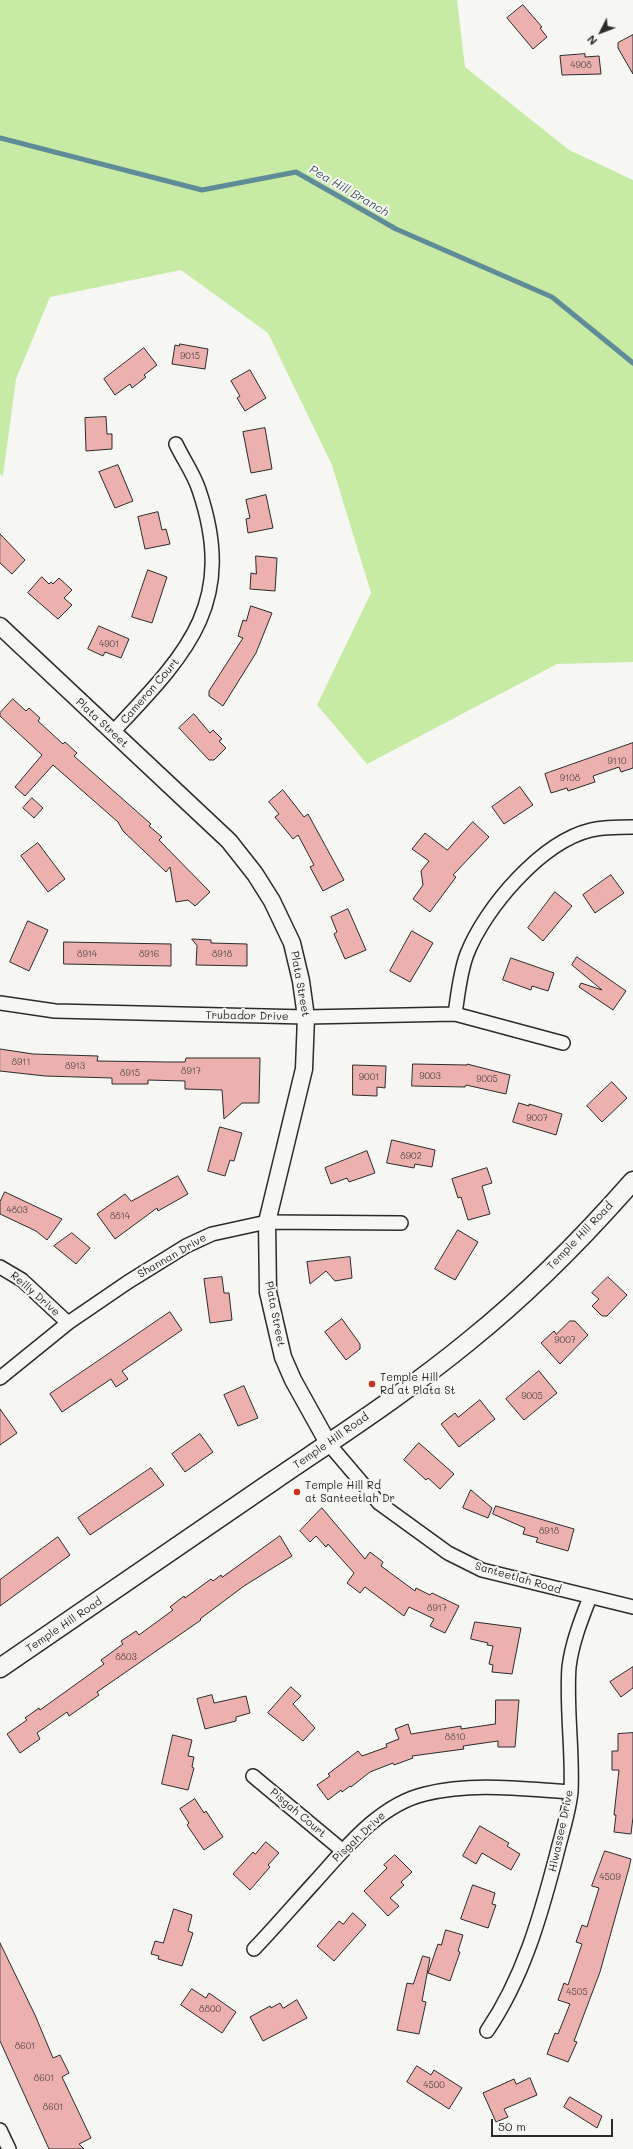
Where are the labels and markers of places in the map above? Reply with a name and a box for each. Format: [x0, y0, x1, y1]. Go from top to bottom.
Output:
place label: Temple Hill Rd at Plata St [380, 1371, 455, 1397]
marker: Temple Hill Rd at Plata St [367, 1379, 377, 1389]
place label: Temple Hill Rd at Santeetlah Dr [305, 1479, 395, 1505]
marker: Temple Hill Rd at Santeetlah Dr [292, 1487, 302, 1497]

